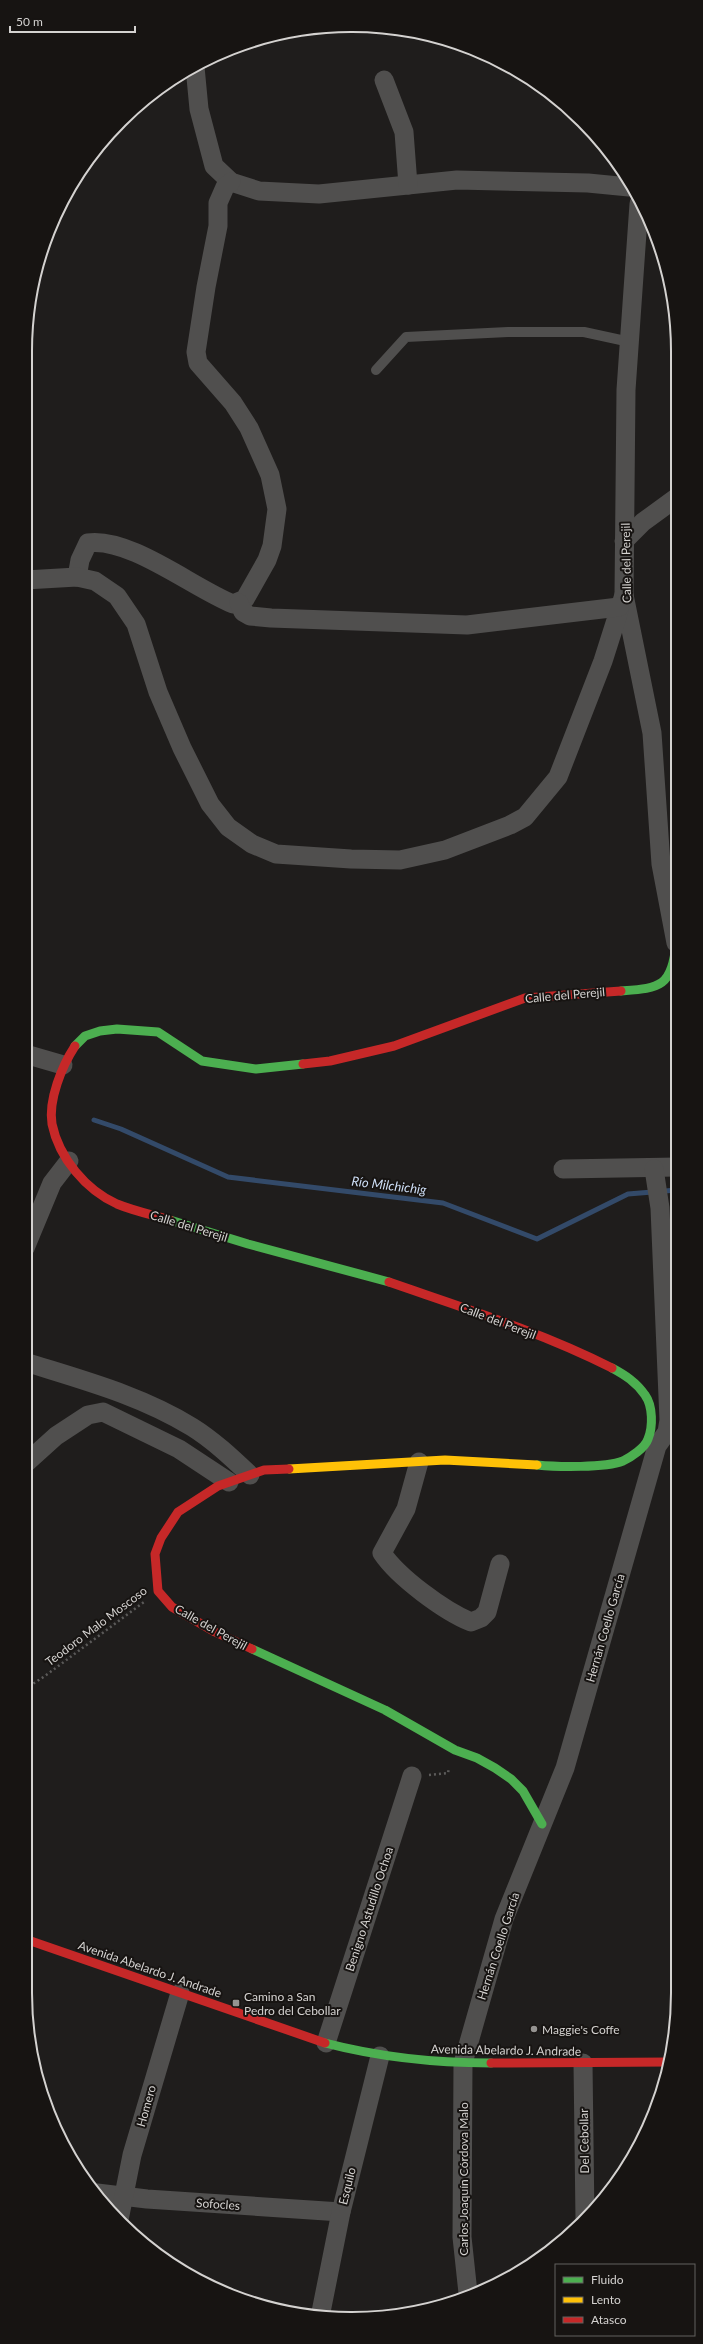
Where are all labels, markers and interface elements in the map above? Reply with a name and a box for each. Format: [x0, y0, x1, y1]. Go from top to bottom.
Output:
scale bar [10, 8, 135, 34]
text: 50 m [16, 14, 43, 29]
street label: Calle del Perejil [618, 523, 634, 603]
street label: Calle del Perejil [524, 984, 606, 1006]
water label: Río Milchichig [351, 1172, 428, 1198]
street label: Calle del Perejil [148, 1207, 230, 1245]
street label: Calle del Perejil [458, 1300, 538, 1342]
street label: Hernán Coello García [582, 1572, 628, 1684]
street label: Teodoro Malo Moscoso [42, 1583, 150, 1669]
street label: Calle del Perejil [172, 1601, 250, 1653]
street label: Benigno Astudillo Ochoa [342, 1845, 396, 1973]
street label: Hernán Coello García [474, 1890, 522, 2002]
street label: Avenida Abelardo J. Andrade [76, 1937, 224, 2001]
place label: Camino a San Pedro del Cebollar [244, 1989, 341, 2018]
marker: Camino a San Pedro del Cebollar [231, 1998, 241, 2008]
place label: Maggie's Coffe [542, 2022, 620, 2037]
marker: Maggie's Coffe [529, 2024, 539, 2034]
street label: Avenida Abelardo J. Andrade [431, 2041, 581, 2059]
street label: Homero [133, 2083, 159, 2129]
street label: Carlos Joaquín Córdova Malo [456, 2102, 471, 2256]
street label: Del Cebollar [576, 2108, 592, 2174]
street label: Esquilo [335, 2166, 359, 2206]
street label: Sofocles [195, 2195, 241, 2213]
legend [555, 2264, 695, 2336]
text: Fluido [591, 2272, 624, 2287]
text: Lento [591, 2292, 621, 2307]
text: Atasco [591, 2312, 627, 2327]

